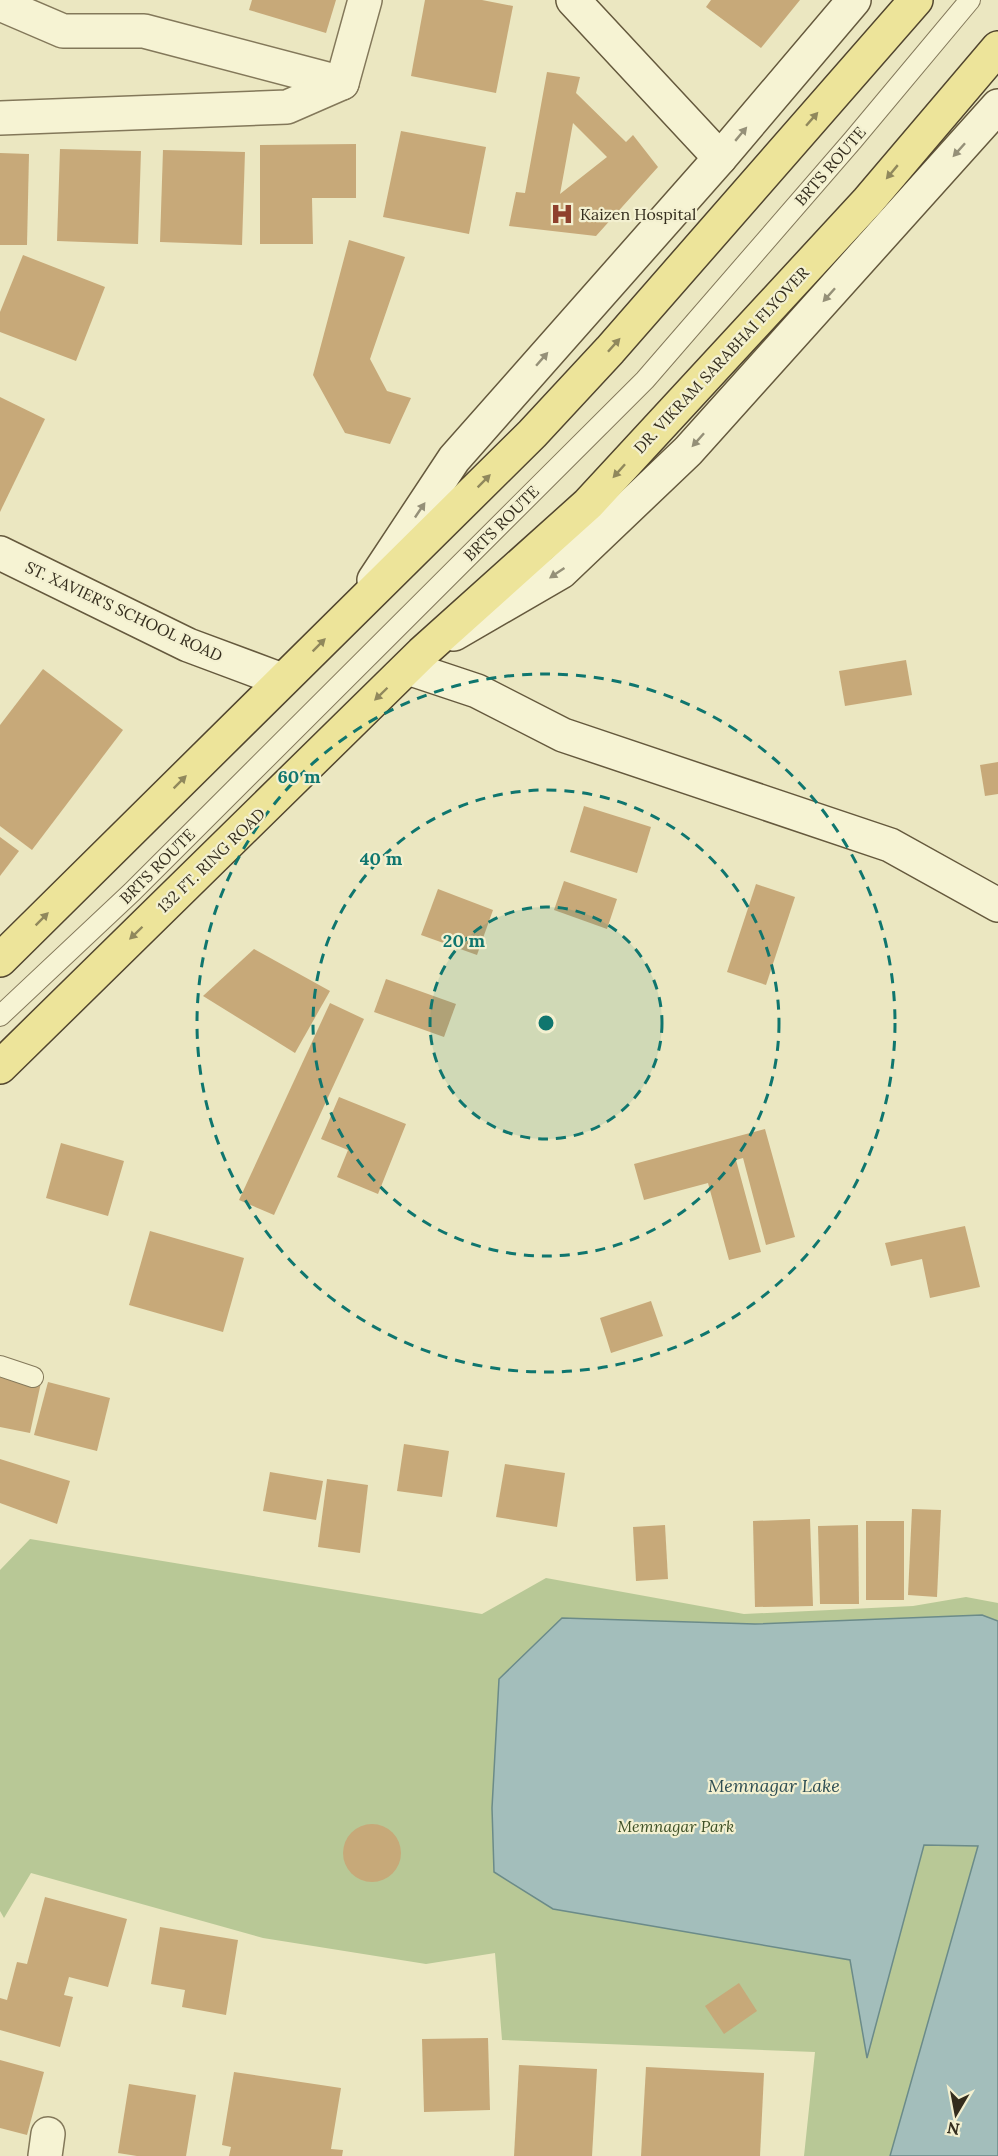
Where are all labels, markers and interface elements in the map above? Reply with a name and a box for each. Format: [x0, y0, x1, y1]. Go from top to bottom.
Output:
one-way arrow [805, 112, 818, 127]
street label: BRTS ROUTE [790, 122, 870, 210]
one-way arrow [734, 127, 747, 142]
one-way arrow [952, 142, 966, 157]
one-way arrow [886, 164, 899, 179]
hospital icon: Kaizen Hospital [549, 201, 575, 227]
place label: Kaizen Hospital [580, 204, 696, 224]
street label: DR. VIKRAM SARABHAI FLYOVER [629, 262, 813, 457]
one-way arrow [822, 287, 836, 302]
one-way arrow [607, 338, 620, 353]
one-way arrow [536, 351, 549, 366]
one-way arrow [691, 432, 705, 447]
one-way arrow [613, 463, 626, 478]
one-way arrow [476, 475, 490, 489]
street label: BRTS ROUTE [459, 481, 543, 565]
one-way arrow [414, 502, 425, 518]
street label: ST. XAVIER'S SCHOOL ROAD [22, 556, 226, 666]
one-way arrow [548, 568, 565, 579]
one-way arrow [311, 638, 325, 652]
one-way arrow [373, 687, 388, 701]
text: 60 m [277, 765, 321, 788]
one-way arrow [173, 775, 187, 789]
street label: 132 FT. RING ROAD [153, 803, 269, 917]
street label: BRTS ROUTE [115, 824, 199, 908]
text: 40 m [360, 847, 403, 870]
one-way arrow [34, 912, 49, 926]
one-way arrow [130, 926, 144, 940]
text: 20 m [443, 929, 486, 952]
centre of rings [536, 1013, 556, 1033]
water label: Memnagar Lake [708, 1774, 840, 1797]
park label: Memnagar Park [618, 1816, 734, 1836]
north arrow [926, 2084, 986, 2144]
text: N [946, 2118, 961, 2140]

